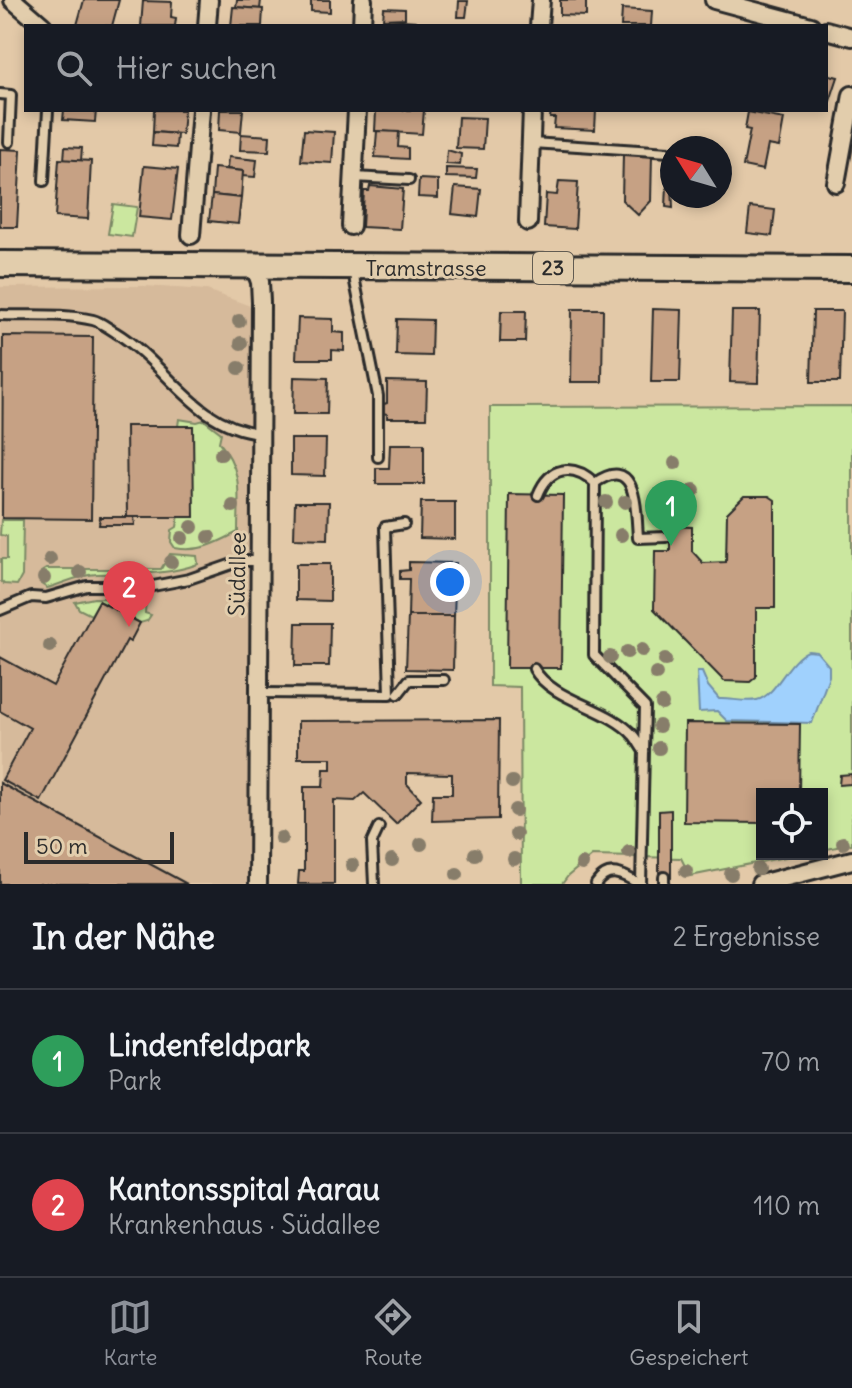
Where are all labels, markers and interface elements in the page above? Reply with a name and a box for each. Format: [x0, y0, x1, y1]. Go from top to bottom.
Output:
search box [24, 24, 828, 112]
icon: search [52, 46, 96, 90]
text: Hier suchen [116, 49, 277, 87]
north arrow [660, 136, 732, 208]
road number: 23 [533, 252, 573, 284]
street label: Tramstrasse [365, 254, 487, 282]
pin: 1 [645, 480, 697, 546]
street label: Südallee [222, 532, 252, 616]
pin: 2 [103, 561, 155, 627]
your location [430, 562, 470, 602]
map controls [756, 788, 828, 860]
button: locate [756, 788, 828, 860]
scale bar [24, 828, 174, 864]
text: 50 m [36, 832, 88, 860]
text: In der Nähe [32, 915, 215, 958]
text: 2 Ergebnisse [673, 920, 820, 953]
text: Lindenfeldpark [108, 1026, 311, 1064]
text: 1 [53, 1045, 63, 1078]
text: 70 m [761, 1045, 820, 1078]
text: Park [108, 1064, 162, 1097]
text: Kantonsspital Aarau [108, 1170, 380, 1208]
text: 2 [51, 1189, 65, 1222]
text: 110 m [753, 1189, 820, 1222]
text: Krankenhaus · Südallee [108, 1208, 381, 1241]
tab: Karte [103, 1295, 157, 1371]
tab: Route [364, 1295, 422, 1371]
tab: Gespeichert [629, 1295, 749, 1371]

